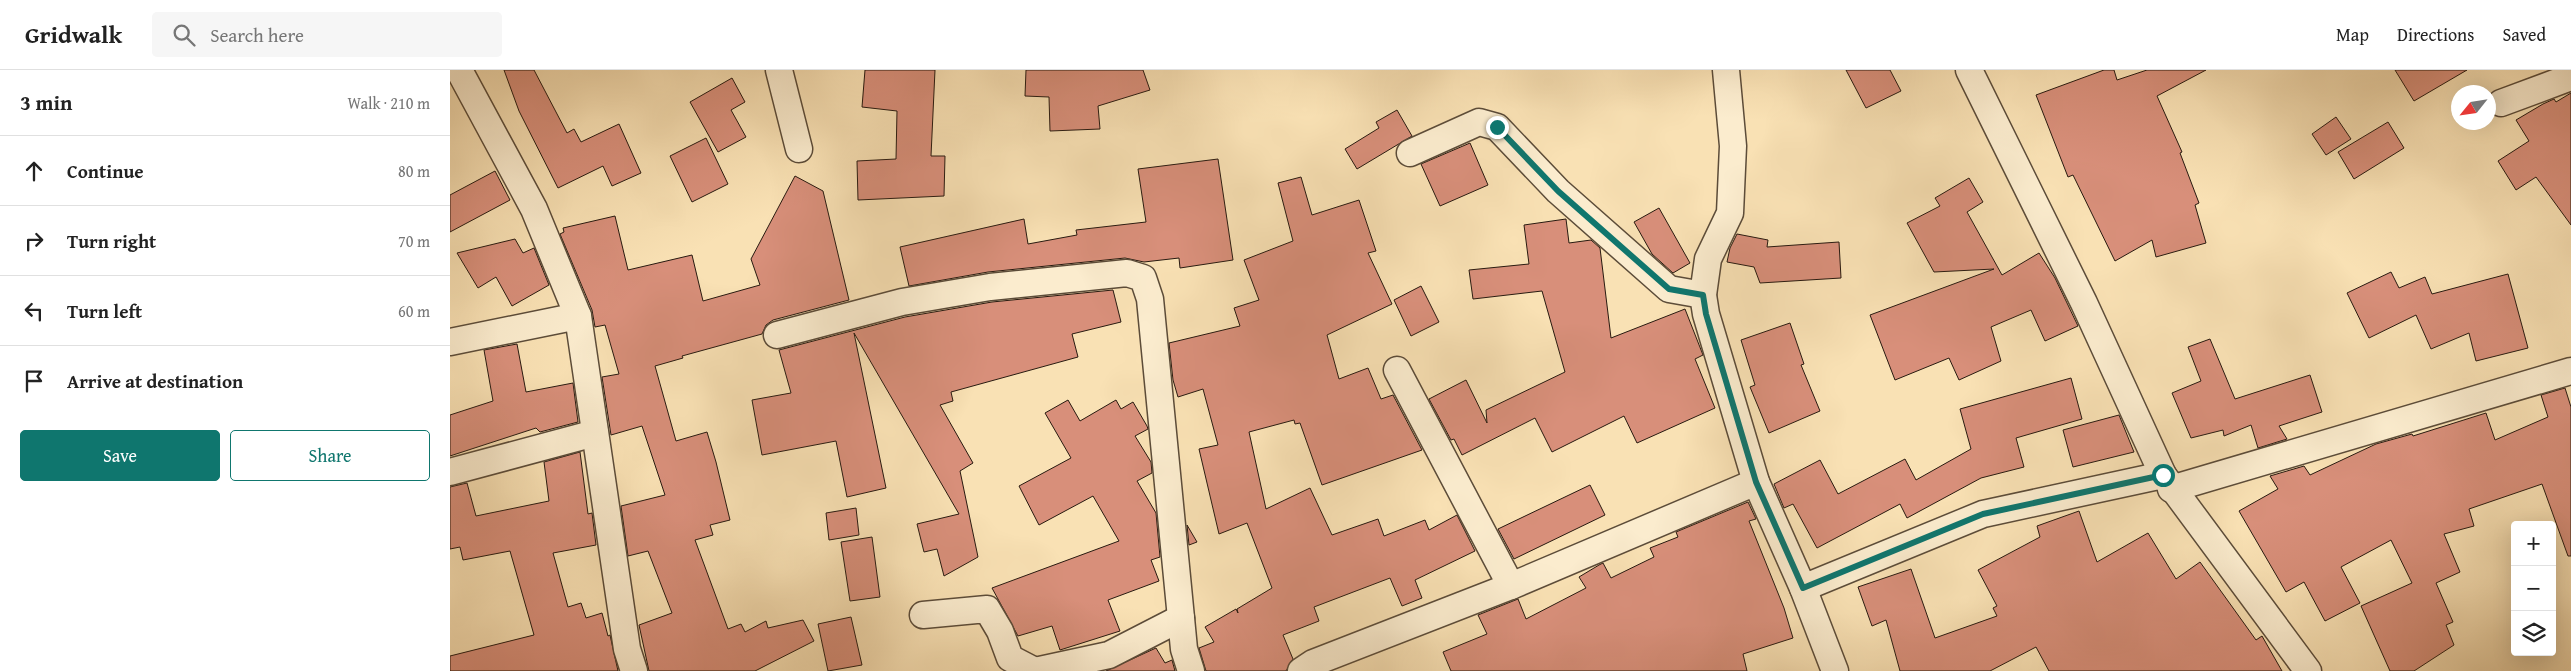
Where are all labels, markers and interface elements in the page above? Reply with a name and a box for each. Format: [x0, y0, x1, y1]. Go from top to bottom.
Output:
search box [152, 12, 502, 57]
text: Gridwalk [25, 17, 122, 52]
icon: search [170, 21, 198, 49]
text: Search here [210, 21, 304, 49]
text: Map [2336, 21, 2369, 48]
text: Directions [2397, 21, 2474, 48]
text: Saved [2502, 21, 2546, 48]
north arrow [2451, 85, 2496, 130]
text: 3 min [20, 87, 72, 118]
text: Walk · 210 m [347, 91, 430, 115]
route end [1486, 116, 1509, 139]
icon: ahead [20, 157, 48, 185]
text: Continue [67, 157, 144, 185]
text: 80 m [398, 159, 430, 183]
icon: right [20, 227, 48, 255]
text: Turn right [67, 227, 156, 255]
text: 70 m [398, 229, 430, 253]
icon: left [20, 297, 48, 325]
text: Turn left [67, 297, 142, 325]
text: 60 m [398, 299, 430, 323]
icon: arrive [20, 367, 48, 395]
text: Arrive at destination [67, 367, 243, 395]
button: Save [20, 430, 220, 481]
button: Share [230, 430, 430, 481]
route start [2152, 464, 2175, 487]
map controls [2511, 521, 2556, 656]
button: + [2511, 521, 2556, 566]
button: − [2511, 566, 2556, 611]
button: layers [2511, 611, 2556, 656]

